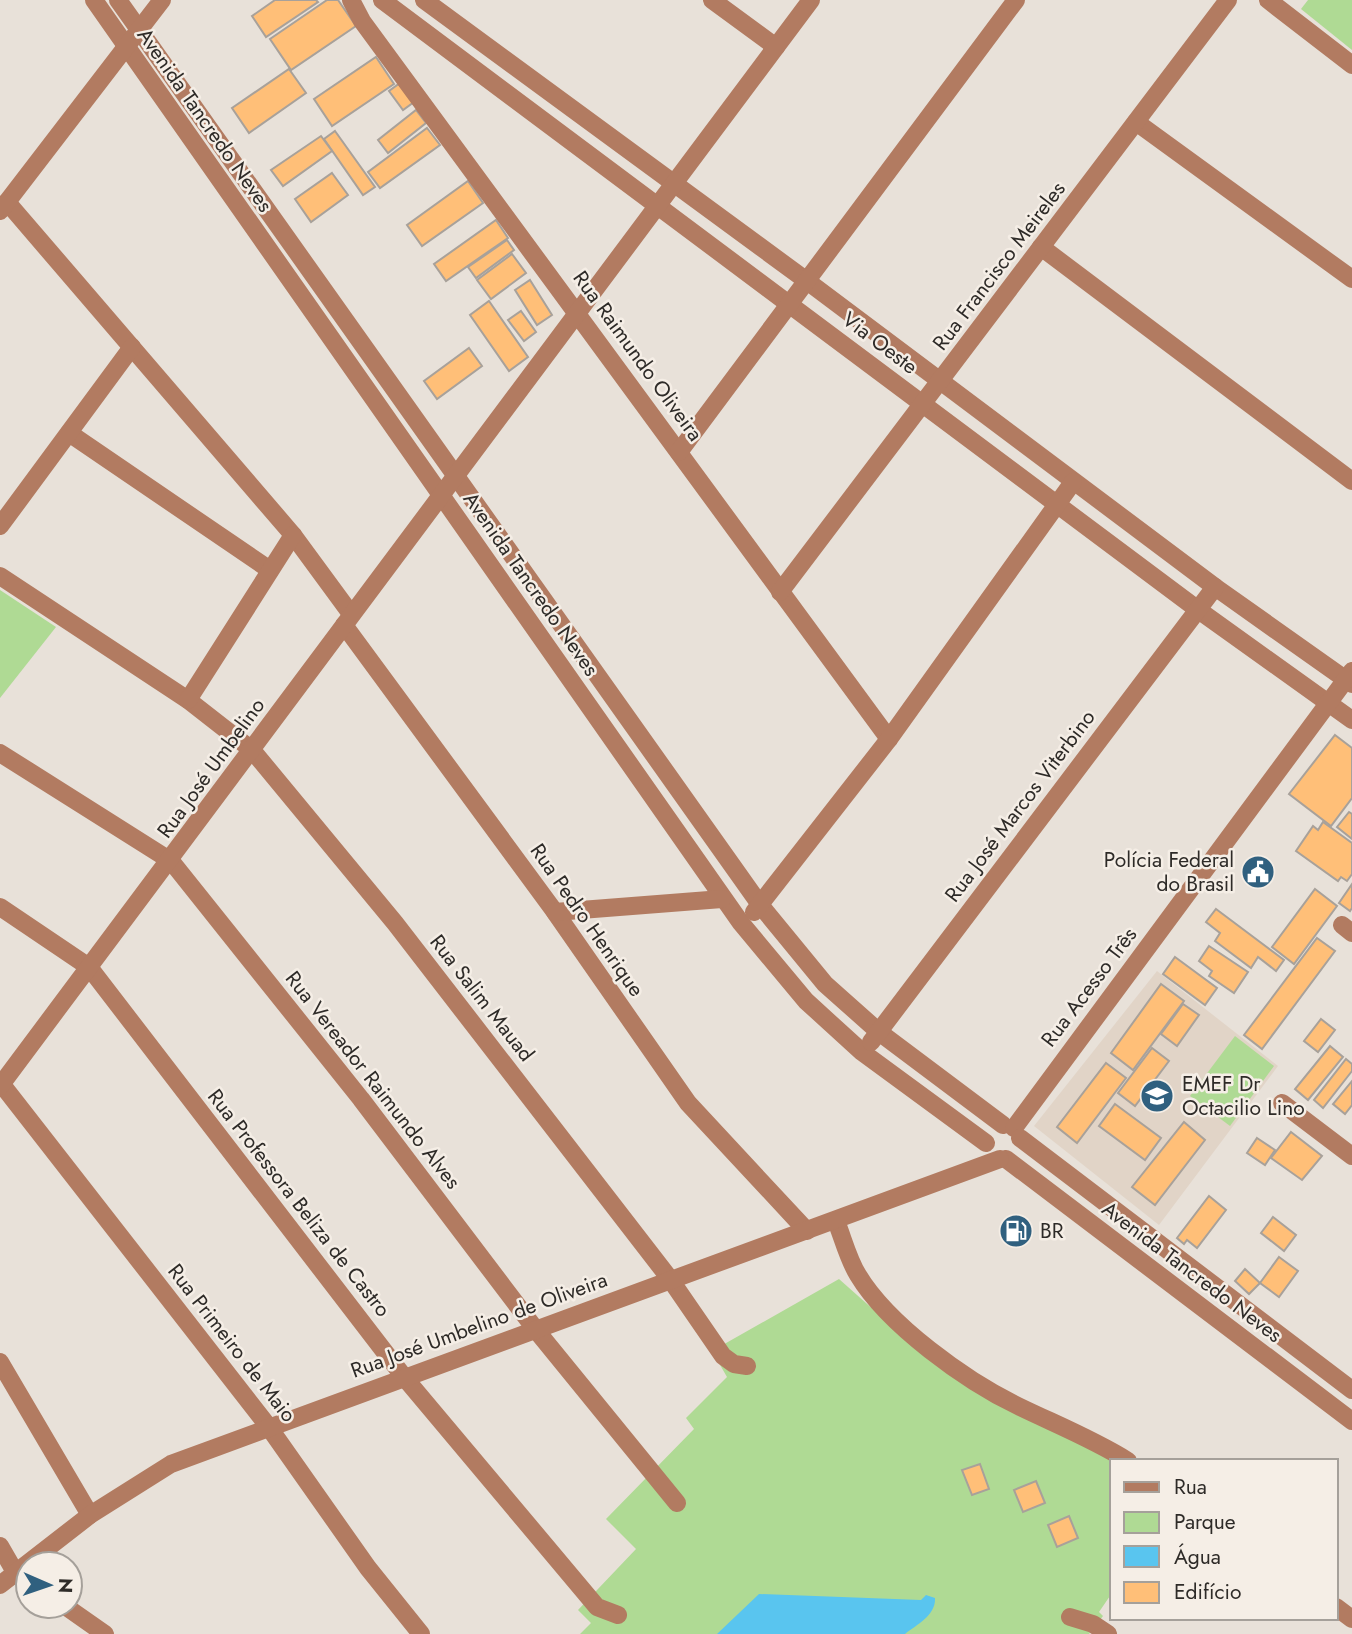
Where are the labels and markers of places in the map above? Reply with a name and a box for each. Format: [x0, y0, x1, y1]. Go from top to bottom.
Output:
place label: Polícia Federal do Brasil [1104, 845, 1234, 899]
public building icon: Polícia Federal do Brasil [1239, 853, 1277, 891]
place label: EMEF Dr Octacilio Lino [1182, 1069, 1305, 1123]
school or university icon: EMEF Dr Octacilio Lino [1138, 1077, 1176, 1115]
fuel station icon: BR [997, 1212, 1035, 1250]
place label: BR [1040, 1216, 1064, 1246]

